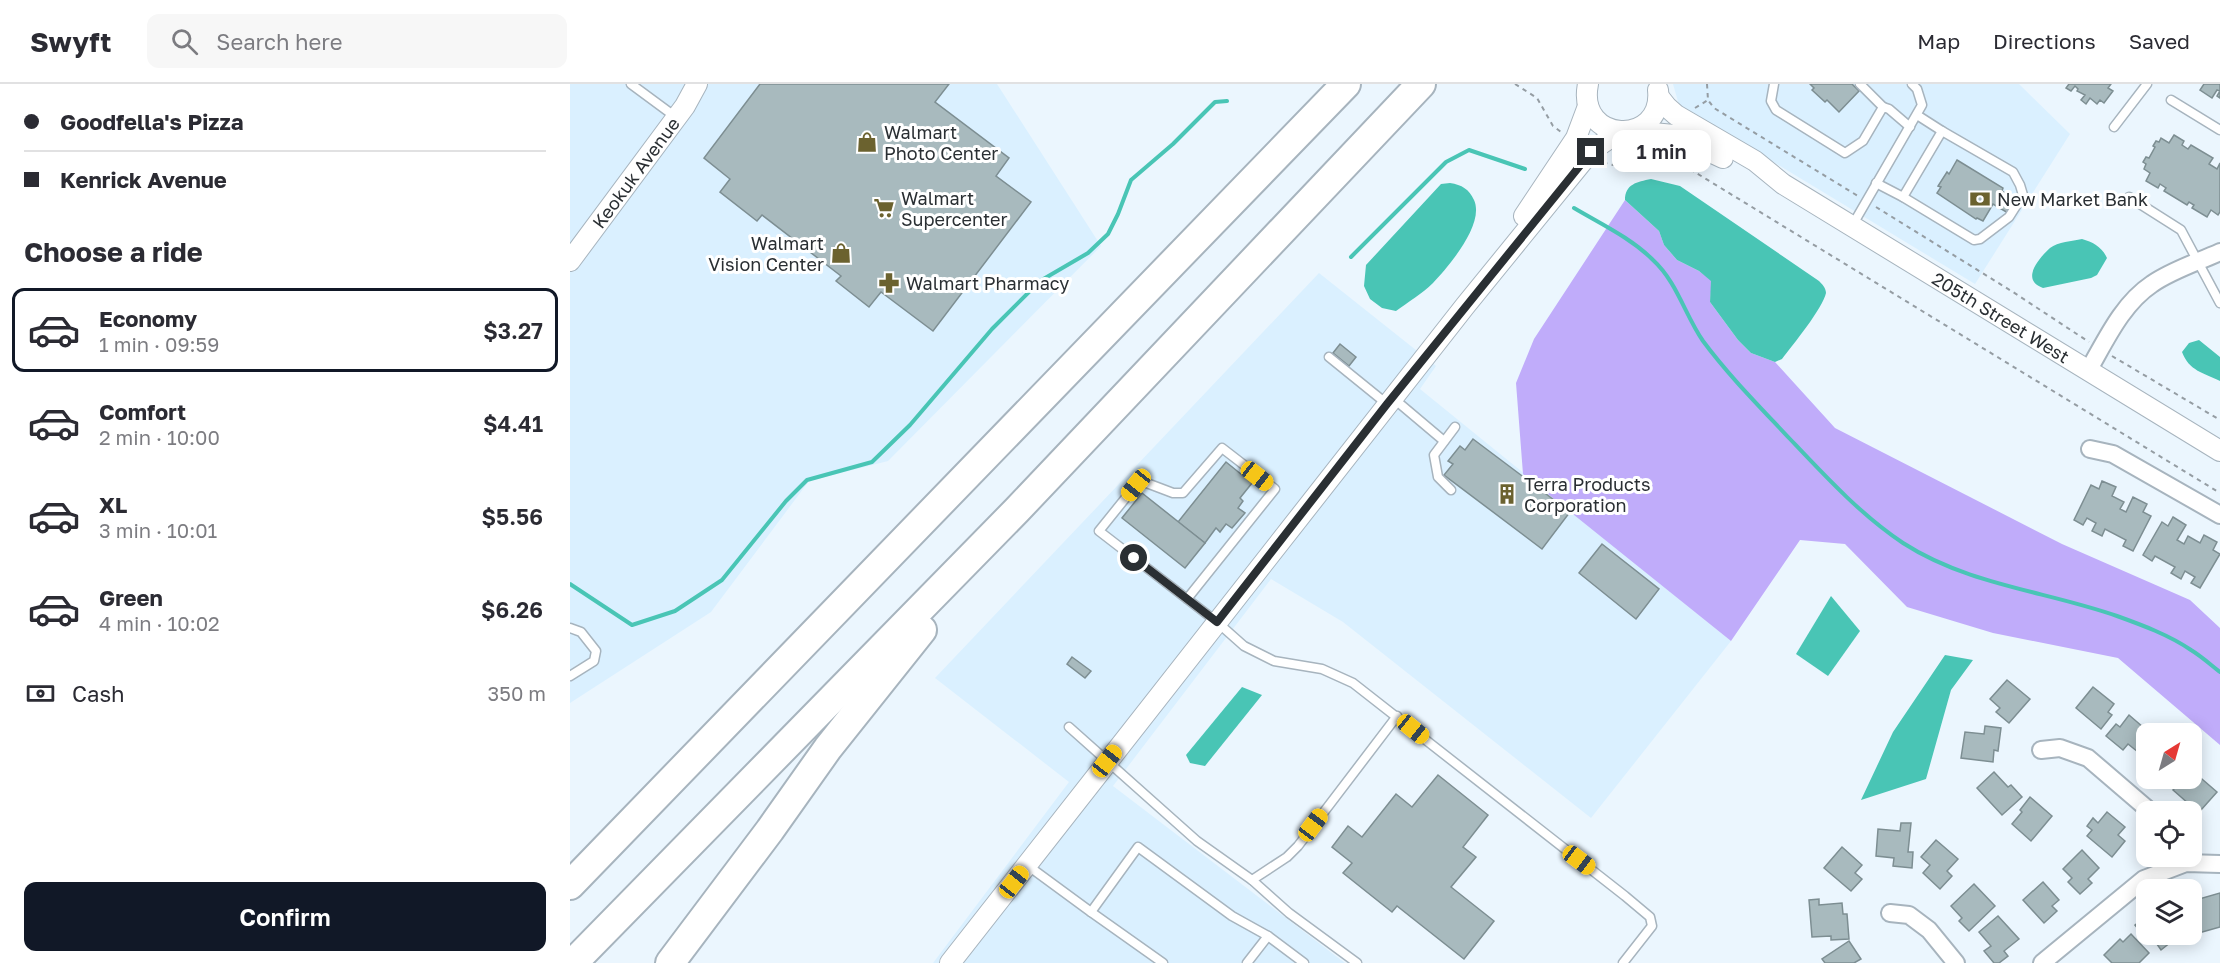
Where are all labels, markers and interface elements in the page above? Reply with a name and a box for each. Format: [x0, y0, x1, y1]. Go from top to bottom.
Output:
search box [147, 14, 567, 68]
text: Swyft [30, 25, 111, 58]
icon: search [168, 25, 201, 58]
text: Search here [216, 28, 342, 55]
text: Map [1917, 28, 1960, 54]
text: Directions [1993, 28, 2096, 54]
text: Saved [2129, 28, 2190, 54]
text: Goodfella's Pizza [60, 108, 244, 135]
street label: Keokuk Avenue [587, 113, 684, 232]
place label: Walmart Photo Center [884, 121, 998, 164]
shop icon: Walmart Photo Center [855, 130, 879, 154]
callout: 1 min [1612, 131, 1711, 173]
route end [1577, 138, 1604, 165]
text: 1 min [1636, 139, 1687, 163]
text: Kenrick Avenue [60, 166, 227, 193]
place label: Walmart Supercenter [901, 187, 1008, 230]
bank icon: New Market Bank [1968, 187, 1992, 211]
place label: New Market Bank [1997, 188, 2148, 210]
supermarket icon: Walmart Supercenter [872, 196, 896, 220]
place label: Walmart Vision Center [708, 232, 824, 275]
text: Choose a ride [24, 236, 203, 268]
shop icon: Walmart Vision Center [829, 241, 853, 265]
street label: 205th Street West [1929, 267, 2074, 367]
pharmacy icon: Walmart Pharmacy [877, 271, 901, 295]
place label: Walmart Pharmacy [906, 272, 1069, 294]
icon: car [27, 303, 81, 357]
text: Economy [99, 305, 197, 332]
text: $3.27 [483, 317, 543, 344]
text: 1 min · 09:59 [99, 332, 219, 356]
icon: car [27, 396, 81, 450]
text: Comfort [99, 398, 186, 425]
text: $4.41 [483, 410, 543, 437]
text: 2 min · 10:00 [99, 425, 220, 449]
car [1237, 458, 1277, 494]
car [1118, 465, 1154, 505]
place label: Terra Products Corporation [1524, 473, 1650, 516]
building icon: Terra Products Corporation [1495, 482, 1519, 506]
icon: car [27, 489, 81, 543]
text: XL [99, 491, 127, 518]
text: $5.56 [482, 503, 543, 530]
text: 3 min · 10:01 [99, 518, 217, 542]
route start [1120, 544, 1147, 571]
icon: car [27, 582, 81, 636]
text: Green [99, 584, 163, 611]
text: $6.26 [481, 596, 543, 623]
text: 4 min · 10:02 [99, 611, 220, 635]
icon: cash [24, 677, 57, 710]
text: Cash [72, 680, 125, 707]
text: 350 m [488, 681, 546, 705]
car [1393, 711, 1433, 747]
north arrow [2136, 723, 2202, 789]
map controls [2136, 723, 2202, 945]
car [1089, 741, 1125, 781]
button: locate [2136, 801, 2202, 867]
car [1295, 805, 1331, 845]
car [1559, 842, 1599, 878]
car [996, 862, 1032, 902]
button: layers [2136, 879, 2202, 945]
button: Confirm [24, 882, 546, 951]

